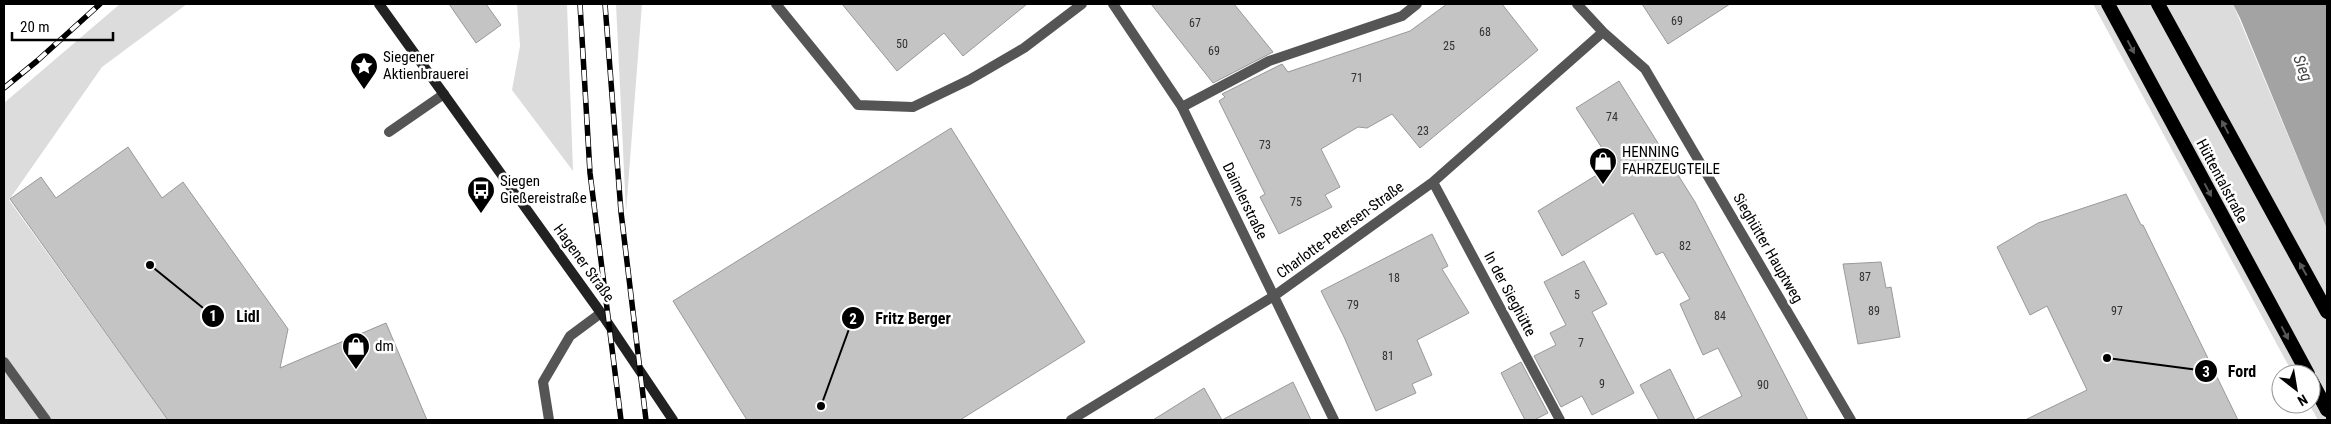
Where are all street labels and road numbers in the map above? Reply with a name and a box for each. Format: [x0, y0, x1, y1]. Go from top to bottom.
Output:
street label: Hüttentalstraße [2192, 136, 2252, 226]
street label: Daimlerstraße [1219, 160, 1271, 242]
street label: Charlotte-Petersen-Straße [1273, 178, 1407, 282]
street label: Sieghütter Hauptweg [1729, 190, 1807, 306]
street label: Hagener Straße [550, 221, 618, 305]
street label: In der Sieghütte [1480, 249, 1540, 339]

